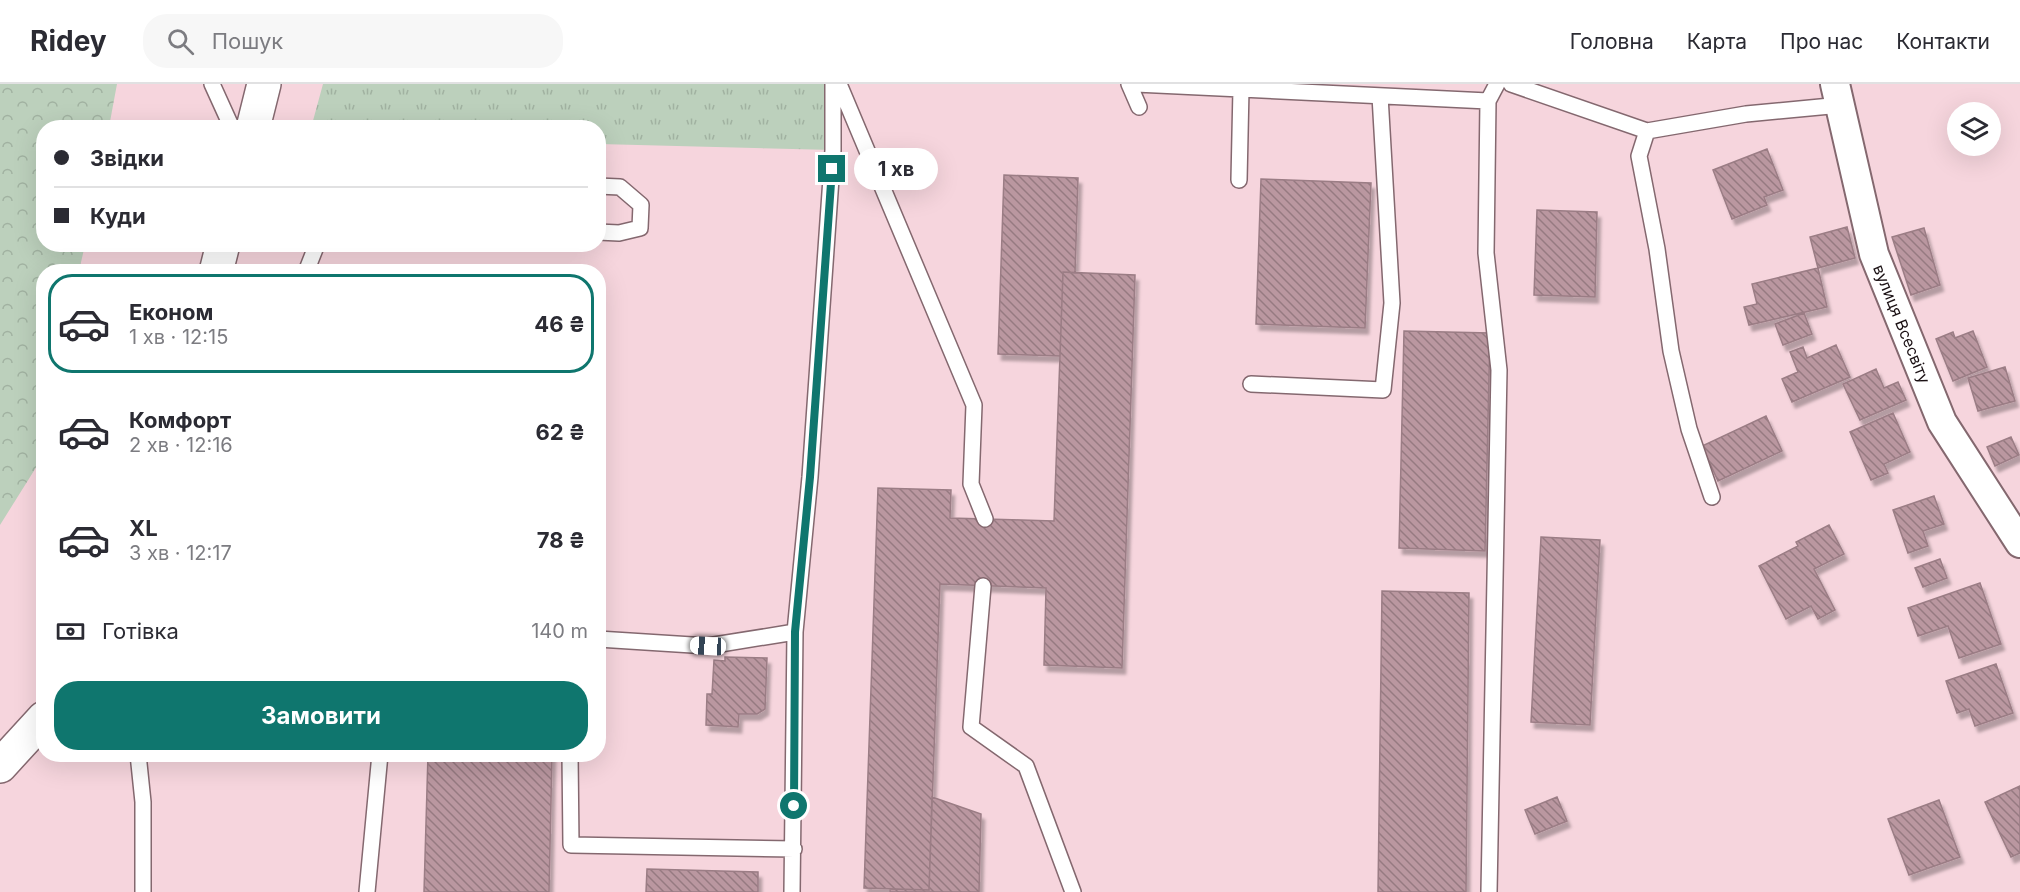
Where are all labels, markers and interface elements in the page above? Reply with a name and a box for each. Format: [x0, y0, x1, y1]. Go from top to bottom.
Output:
search box [143, 14, 563, 68]
text: Ridey [30, 24, 107, 58]
icon: search [164, 25, 197, 58]
text: Пошук [212, 28, 283, 54]
text: Головна [1570, 29, 1654, 54]
text: Карта [1687, 29, 1747, 54]
text: Про нас [1780, 29, 1863, 54]
text: Контакти [1896, 29, 1990, 54]
map controls [1947, 102, 2001, 156]
button: layers [1947, 102, 2001, 156]
text: Звідки [90, 145, 164, 171]
callout: 1 хв [853, 148, 937, 190]
route end [818, 155, 845, 182]
text: 1 хв [878, 157, 914, 181]
text: Куди [90, 203, 146, 229]
street label: вулиця Всесвіту [1869, 262, 1935, 386]
icon: car [57, 297, 111, 351]
text: Економ [129, 299, 213, 325]
text: 46 ₴ [534, 311, 585, 337]
text: 1 хв · 12:15 [129, 325, 228, 349]
icon: car [57, 405, 111, 459]
text: Комфорт [129, 407, 231, 433]
text: 62 ₴ [535, 419, 585, 445]
text: 2 хв · 12:16 [129, 433, 233, 457]
icon: car [57, 513, 111, 567]
text: XL [129, 515, 158, 541]
text: 78 ₴ [537, 527, 585, 553]
text: 3 хв · 12:17 [129, 541, 232, 565]
icon: cash [54, 615, 87, 648]
text: Готівка [102, 618, 179, 644]
text: 140 m [531, 619, 588, 643]
car [690, 636, 726, 656]
button: Замовити [54, 681, 588, 750]
route start [780, 792, 807, 819]

